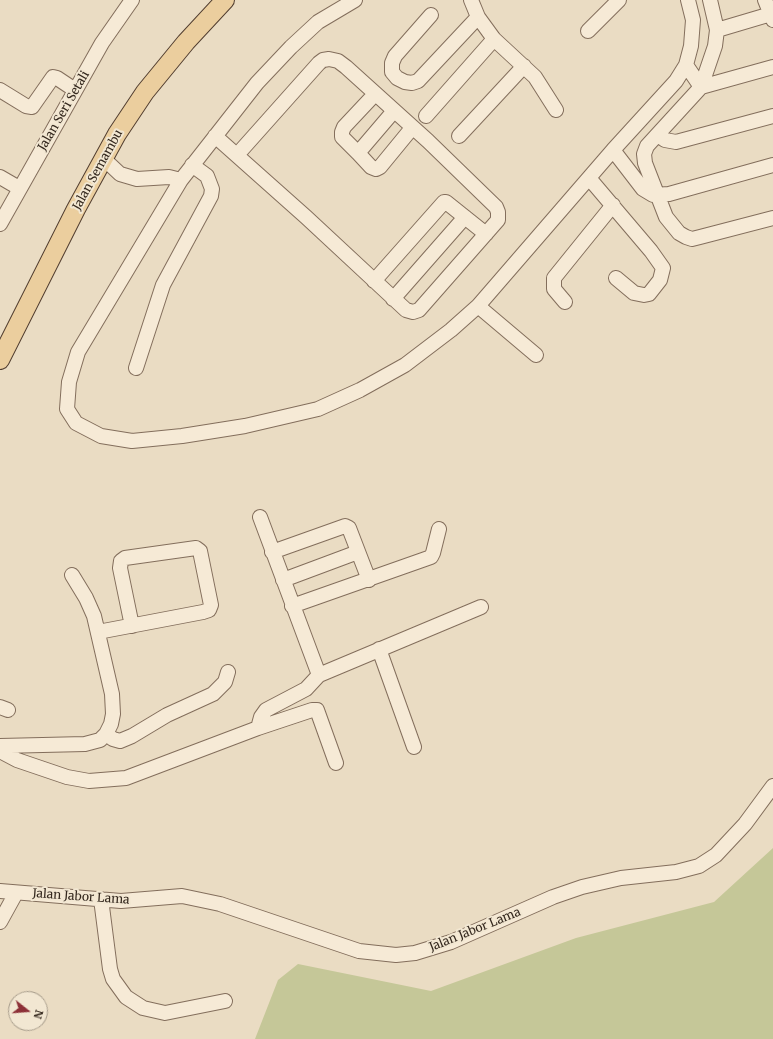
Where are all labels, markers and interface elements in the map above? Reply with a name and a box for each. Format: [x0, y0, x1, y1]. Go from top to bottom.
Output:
street label: Jalan Seri Setali [35, 69, 93, 153]
street label: Jalan Semambu [70, 127, 126, 213]
street label: Jalan Jabor Lama [32, 886, 130, 908]
street label: Jalan Jabor Lama [427, 905, 523, 955]
north arrow [8, 991, 48, 1031]
text: N [31, 1008, 46, 1020]

